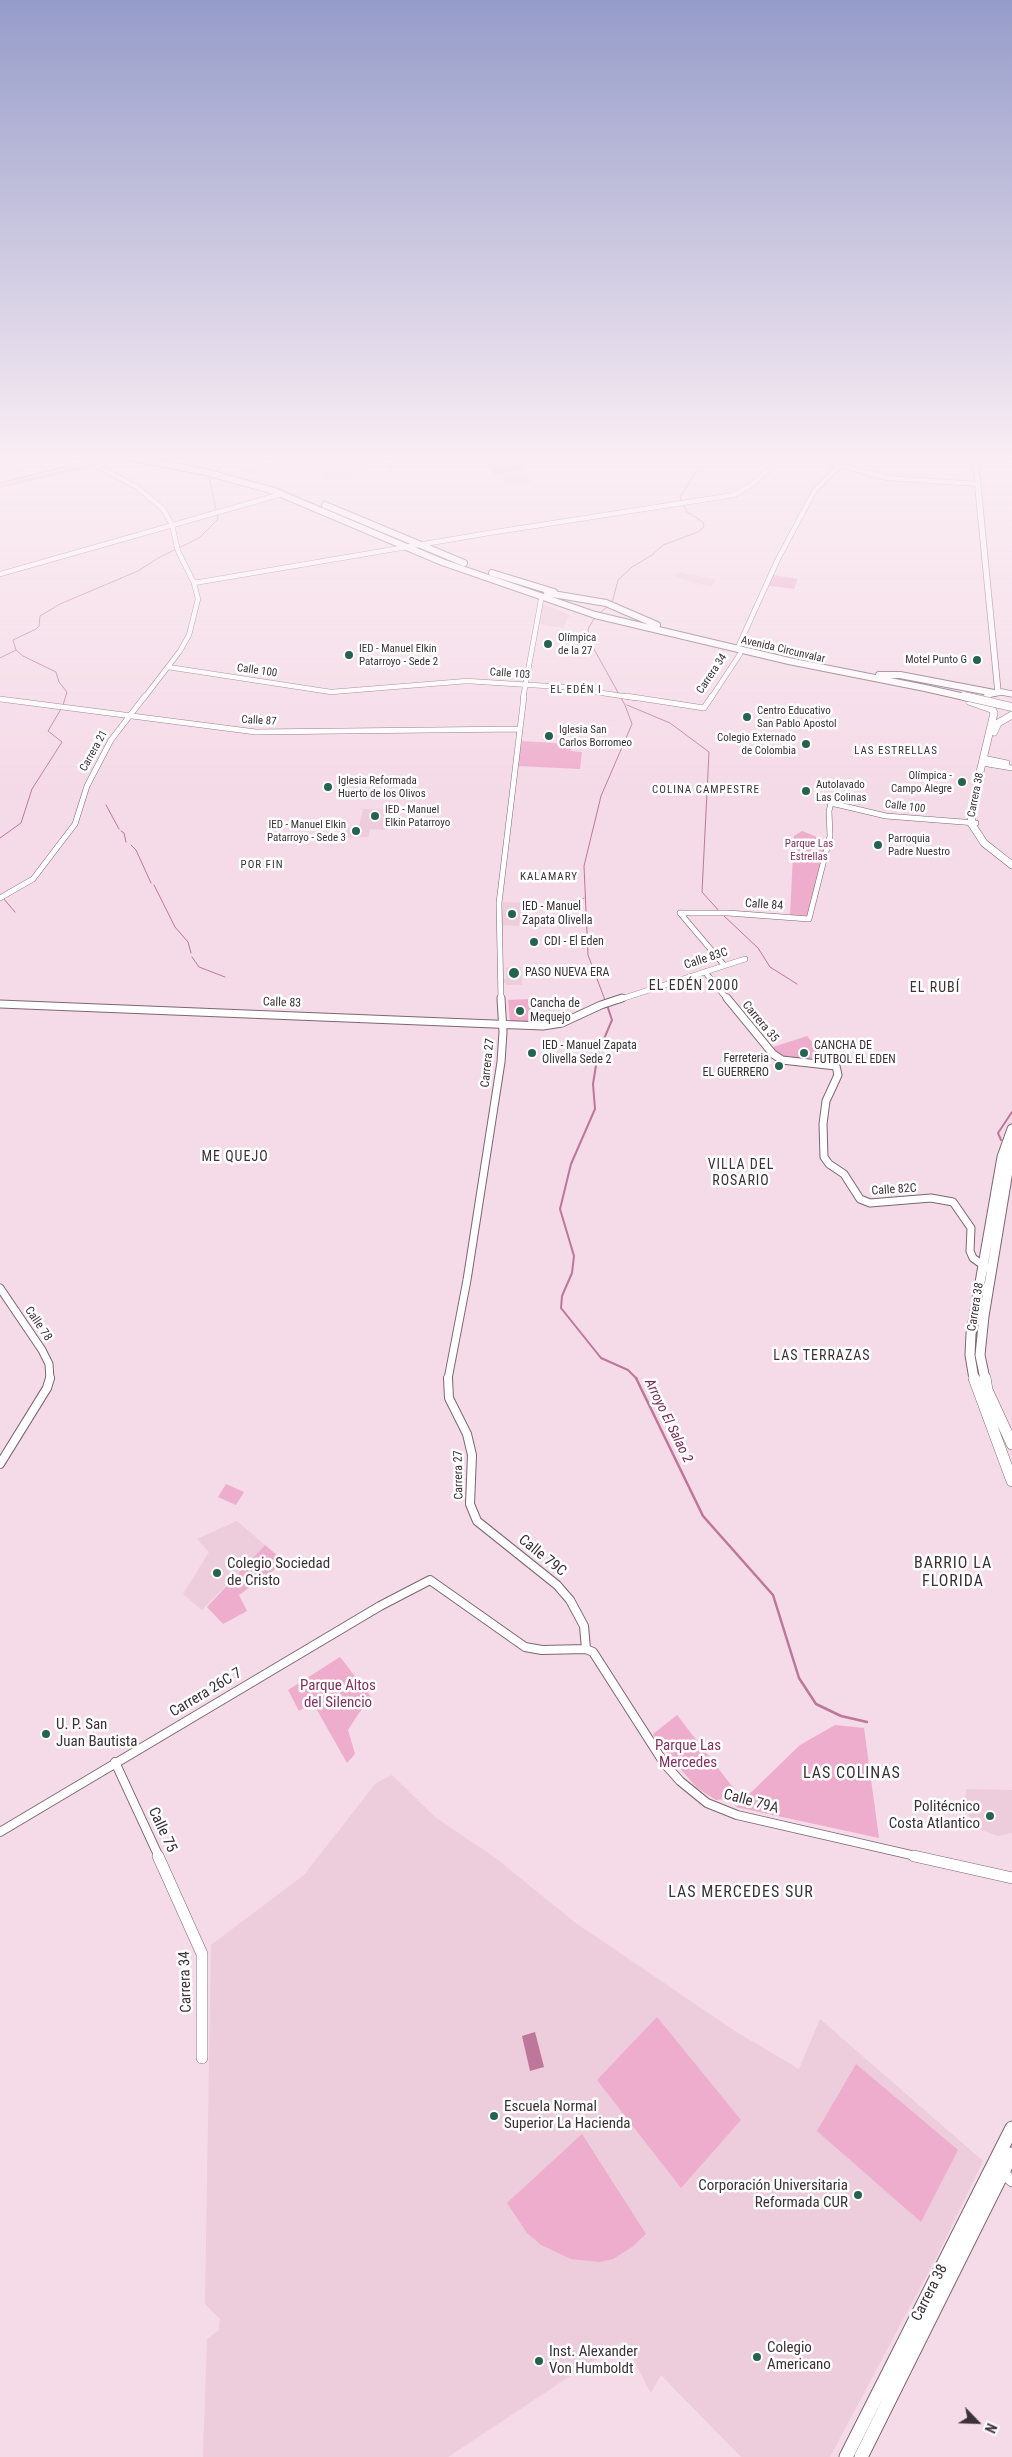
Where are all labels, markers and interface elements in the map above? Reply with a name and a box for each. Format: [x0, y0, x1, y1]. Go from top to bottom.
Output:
place label: Olímpica de la 27 [558, 631, 596, 657]
street label: Avenida Circunvalar [740, 634, 826, 666]
marker: Olímpica de la 27 [542, 638, 554, 650]
place label: IED - Manuel Elkin Patarroyo - Sede 2 [359, 642, 438, 668]
marker: IED - Manuel Elkin Patarroyo - Sede 2 [343, 649, 355, 661]
street label: Carrera 34 [694, 652, 730, 696]
place label: Motel Punto G [905, 653, 967, 667]
marker: Motel Punto G [971, 654, 983, 666]
street label: Calle 100 [236, 662, 278, 680]
street label: Calle 103 [489, 666, 531, 682]
district label: EL EDÉN I [549, 683, 603, 697]
place label: Centro Educativo San Pablo Apostol [757, 704, 837, 730]
marker: Centro Educativo San Pablo Apostol [741, 711, 753, 723]
street label: Calle 87 [241, 713, 277, 729]
place label: Iglesia San Carlos Borromeo [559, 723, 632, 749]
street label: Carrera 21 [77, 728, 111, 774]
marker: Iglesia San Carlos Borromeo [543, 730, 555, 742]
place label: Colegio Externado de Colombia [717, 731, 796, 757]
marker: Colegio Externado de Colombia [800, 738, 812, 750]
district label: LAS ESTRELLAS [853, 744, 939, 758]
place label: Olímpica - Campo Alegre [891, 769, 952, 795]
street label: Carrera 38 [965, 772, 987, 818]
place label: Iglesia Reformada Huerto de los Olivos [338, 774, 426, 800]
marker: Olímpica - Campo Alegre [956, 776, 968, 788]
place label: Autolavado Las Colinas [816, 778, 866, 804]
marker: Iglesia Reformada Huerto de los Olivos [322, 781, 334, 793]
district label: COLINA CAMPESTRE [650, 783, 762, 797]
marker: Autolavado Las Colinas [800, 785, 812, 797]
street label: Calle 100 [884, 798, 926, 816]
place label: IED - Manuel Elkin Patarroyo [385, 803, 450, 829]
marker: IED - Manuel Elkin Patarroyo [369, 810, 381, 822]
place label: IED - Manuel Elkin Patarroyo - Sede 3 [267, 818, 346, 844]
marker: IED - Manuel Elkin Patarroyo - Sede 3 [350, 825, 362, 837]
place label: Parroquia Padre Nuestro [888, 832, 950, 858]
park label: Parque Las Estrellas [785, 837, 833, 863]
marker: Parroquia Padre Nuestro [872, 839, 884, 851]
district label: POR FIN [240, 858, 284, 872]
district label: KALAMARY [519, 870, 579, 884]
street label: Calle 84 [744, 896, 784, 914]
place label: IED - Manuel Zapata Olivella [522, 900, 592, 928]
marker: IED - Manuel Zapata Olivella [506, 908, 518, 920]
place label: CDI - El Eden [544, 935, 604, 949]
marker: CDI - El Eden [528, 936, 540, 948]
street label: Calle 83C [682, 945, 730, 973]
marker: PASO NUEVA ERA [507, 966, 521, 980]
place label: PASO NUEVA ERA [525, 966, 609, 980]
district label: EL EDÉN 2000 [647, 978, 741, 994]
district label: EL RUBÍ [909, 980, 961, 996]
street label: Calle 83 [263, 995, 301, 1011]
place label: Cancha de Mequejo [530, 997, 580, 1025]
street label: Carrera 35 [739, 999, 781, 1045]
marker: Cancha de Mequejo [514, 1005, 526, 1017]
street label: Carrera 27 [478, 1038, 498, 1088]
place label: IED - Manuel Zapata Olivella Sede 2 [542, 1039, 637, 1067]
place label: CANCHA DE FUTBOL EL EDEN [814, 1039, 896, 1067]
marker: IED - Manuel Zapata Olivella Sede 2 [526, 1047, 538, 1059]
marker: CANCHA DE FUTBOL EL EDEN [798, 1047, 810, 1059]
place label: Ferreteria EL GUERRERO [702, 1052, 769, 1080]
marker: Ferreteria EL GUERRERO [773, 1060, 785, 1072]
district label: ME QUEJO [200, 1149, 270, 1165]
district label: VILLA DEL ROSARIO [707, 1157, 775, 1190]
street label: Calle 82C [871, 1181, 917, 1199]
street label: Carrera 38 [965, 1282, 987, 1332]
street label: Calle 78 [21, 1304, 55, 1344]
district label: LAS TERRAZAS [772, 1348, 872, 1364]
water label: Arroyo El Salao 2 [640, 1376, 696, 1466]
street label: Carrera 27 [451, 1450, 467, 1500]
street label: Calle 79C [514, 1531, 570, 1581]
district label: BARRIO LA FLORIDA [913, 1554, 993, 1592]
place label: Colegio Sociedad de Cristo [227, 1555, 330, 1590]
marker: Colegio Sociedad de Cristo [211, 1567, 223, 1579]
street label: Carrera 26C 7 [167, 1664, 245, 1722]
park label: Parque Altos del Silencio [300, 1677, 376, 1712]
place label: U. P. San Juan Bautista [56, 1716, 137, 1751]
marker: U. P. San Juan Bautista [40, 1728, 52, 1740]
park label: Parque Las Mercedes [655, 1737, 721, 1772]
district label: LAS COLINAS [802, 1764, 902, 1784]
street label: Calle 79A [721, 1786, 781, 1818]
place label: Politécnico Costa Atlantico [889, 1798, 980, 1833]
street label: Calle 75 [144, 1805, 180, 1855]
marker: Politécnico Costa Atlantico [984, 1810, 996, 1822]
district label: LAS MERCEDES SUR [666, 1883, 816, 1903]
street label: Carrera 34 [176, 1951, 196, 2013]
place label: Escuela Normal Superior La Hacienda [504, 2098, 631, 2133]
marker: Escuela Normal Superior La Hacienda [488, 2110, 500, 2122]
place label: Corporación Universitaria Reformada CUR [698, 2177, 848, 2212]
marker: Corporación Universitaria Reformada CUR [852, 2189, 864, 2201]
street label: Carrera 38 [908, 2262, 952, 2324]
place label: Colegio Americano [767, 2339, 831, 2374]
place label: Inst. Alexander Von Humboldt [549, 2343, 638, 2378]
marker: Colegio Americano [751, 2351, 763, 2363]
marker: Inst. Alexander Von Humboldt [533, 2355, 545, 2367]
north arrow [952, 2397, 1002, 2447]
text: N [982, 2421, 1000, 2435]

